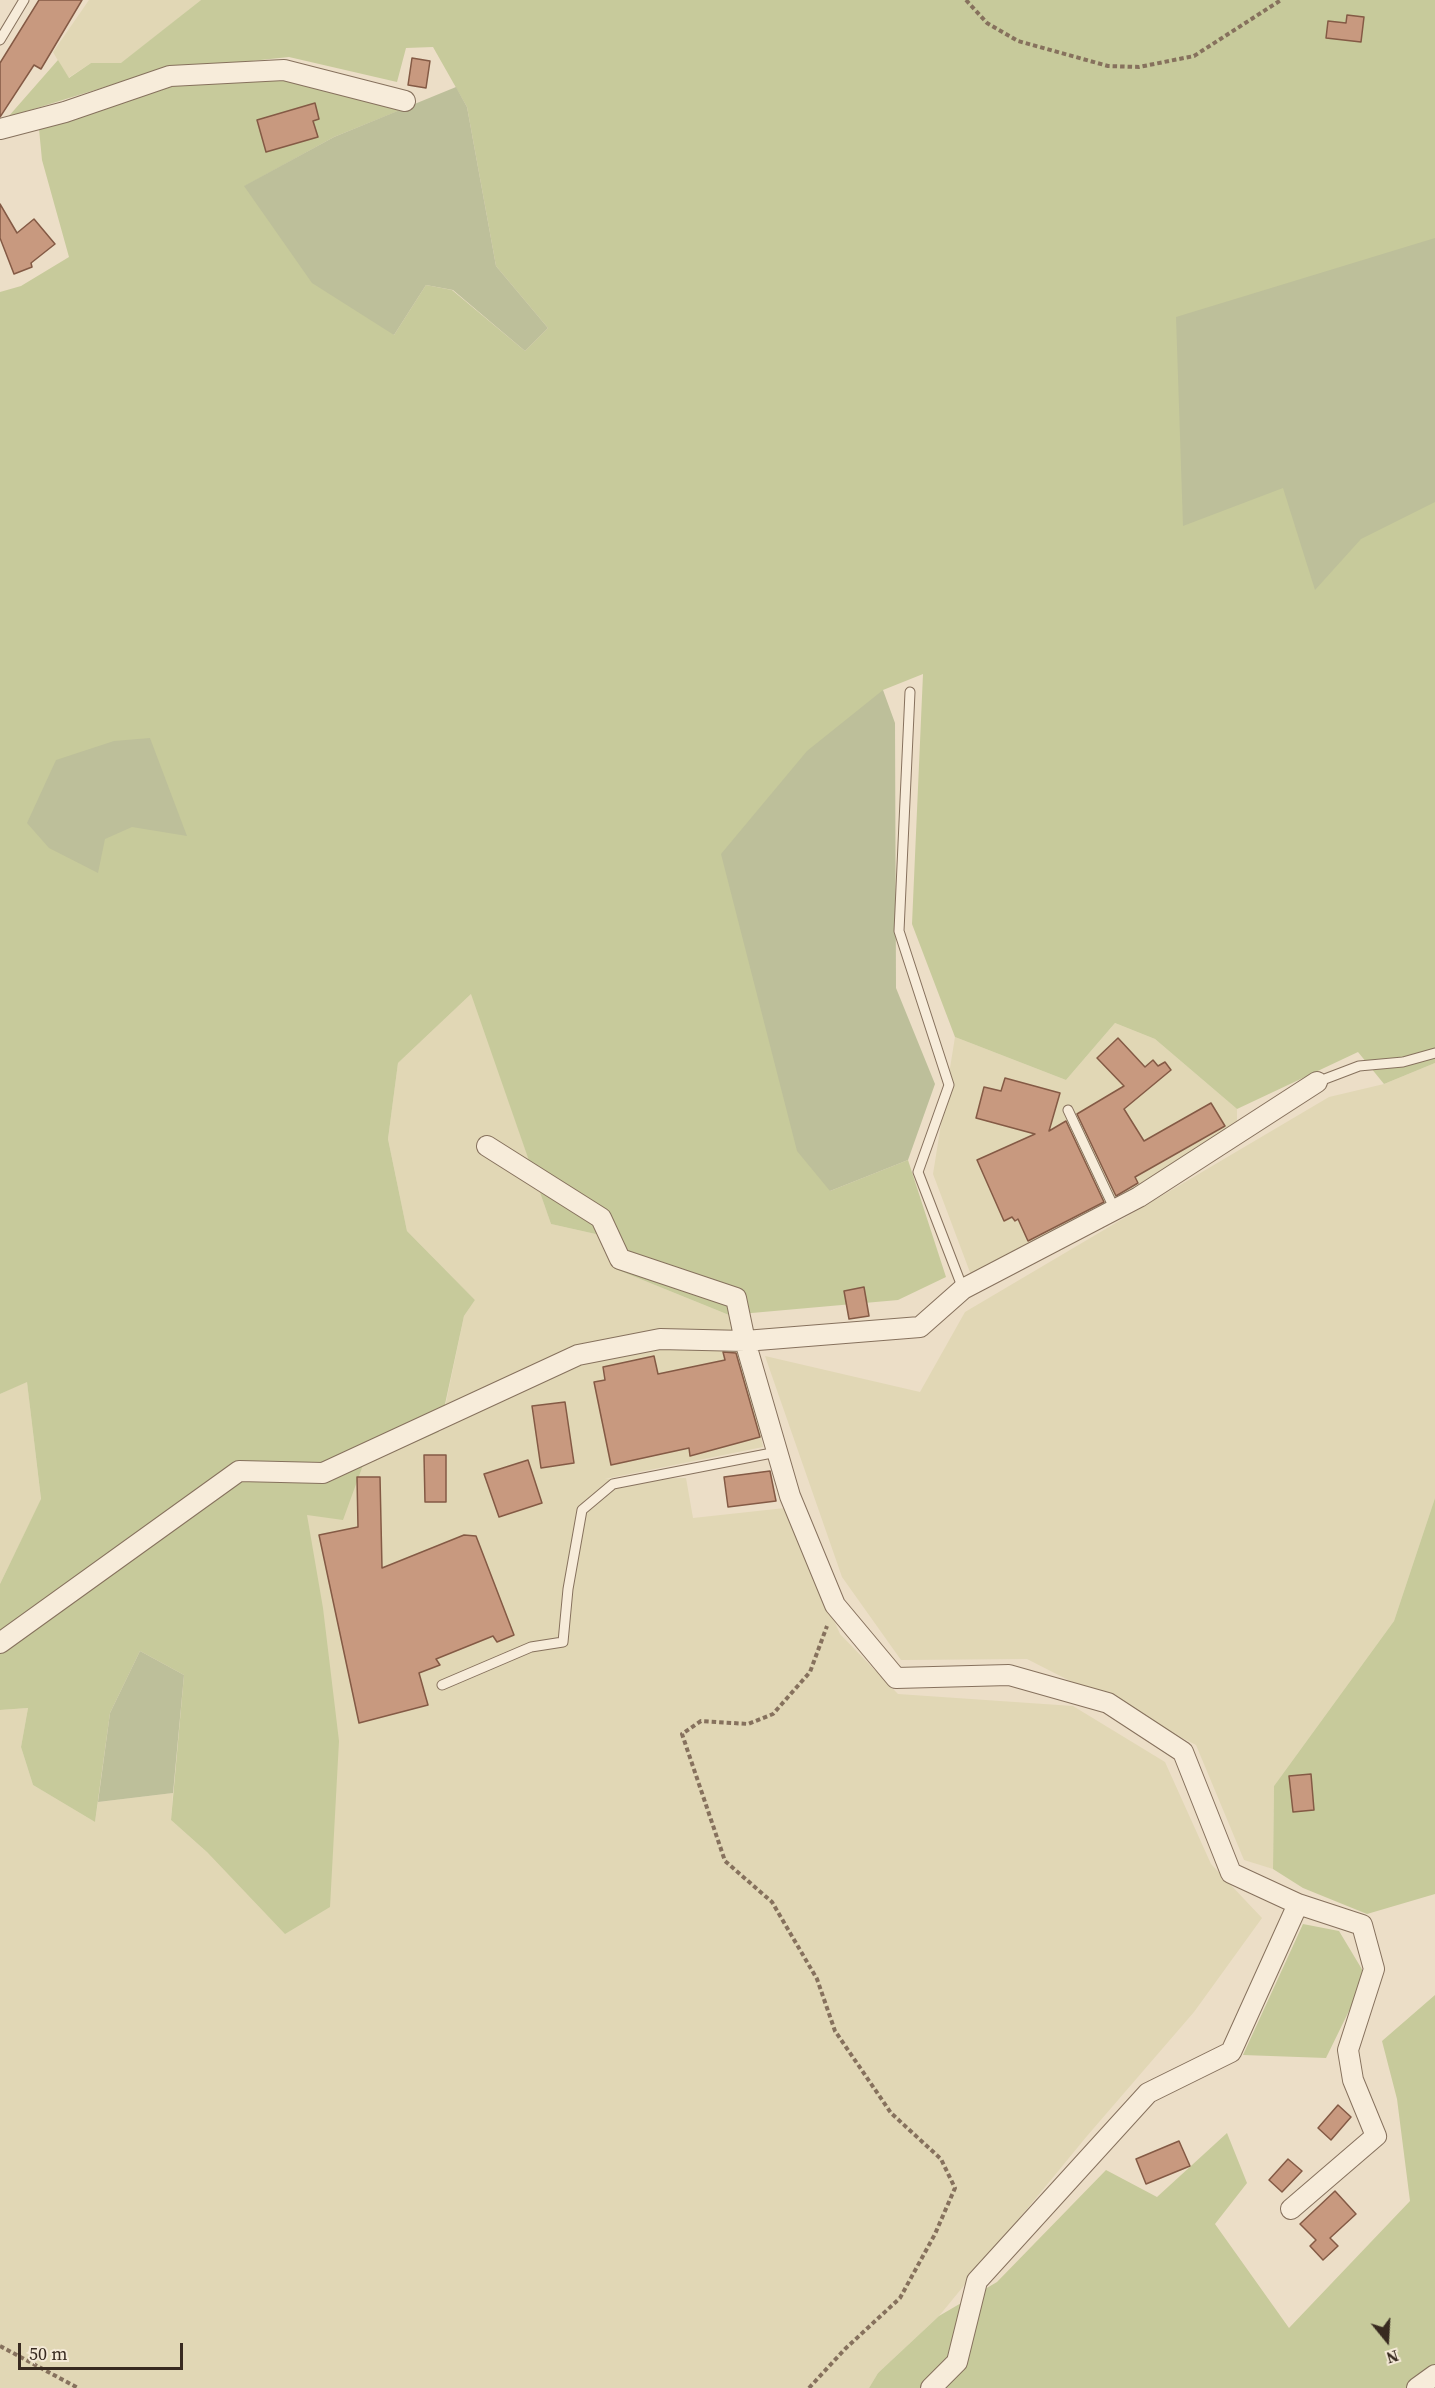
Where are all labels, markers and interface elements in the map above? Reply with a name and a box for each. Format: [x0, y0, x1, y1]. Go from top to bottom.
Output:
north arrow [1357, 2310, 1417, 2370]
scale bar [21, 2331, 186, 2369]
text: 50 m [29, 2341, 67, 2366]
text: N [1384, 2345, 1402, 2369]

